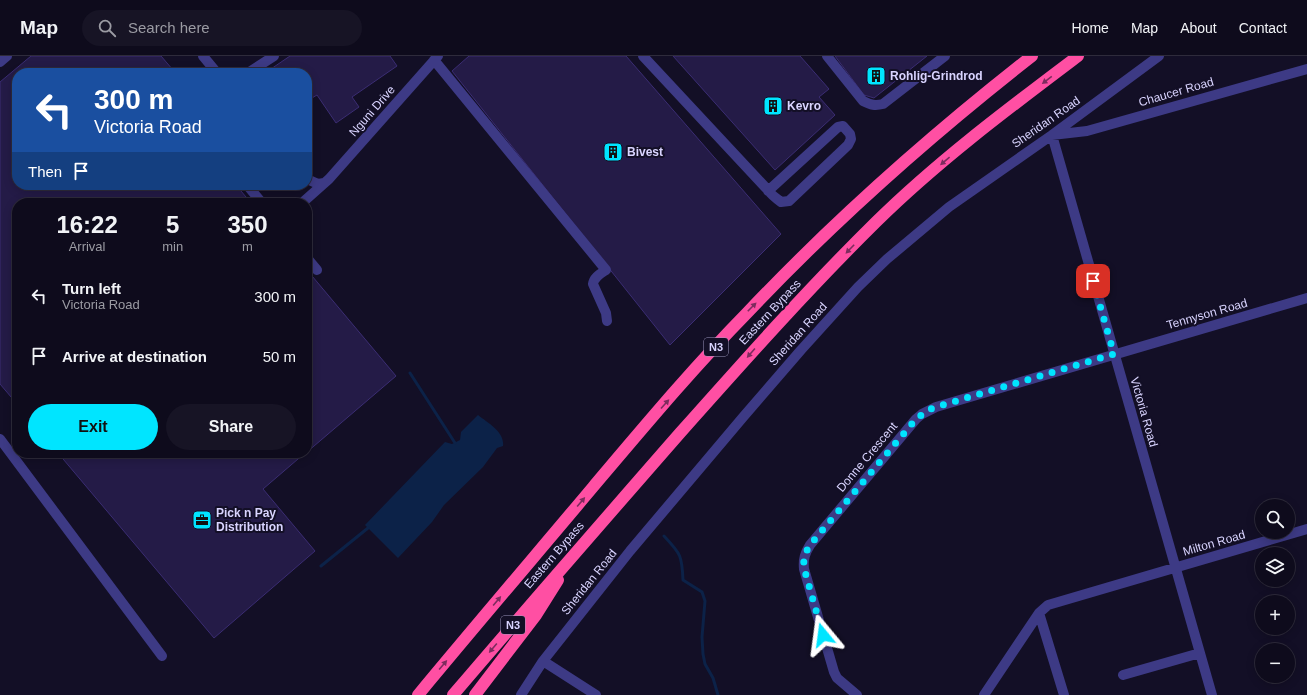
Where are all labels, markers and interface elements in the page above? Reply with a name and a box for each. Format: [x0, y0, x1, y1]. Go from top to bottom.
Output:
search box [82, 10, 362, 46]
text: Map [20, 17, 58, 38]
icon: search [96, 17, 118, 39]
text: Search here [128, 19, 210, 36]
text: Home [1072, 20, 1109, 36]
text: Map [1131, 20, 1158, 36]
text: About [1180, 20, 1217, 36]
text: Contact [1239, 20, 1287, 36]
building icon: Rohlig-Grindrod [865, 65, 887, 87]
place label: Rohlig-Grindrod [890, 69, 983, 83]
one-way arrow [1042, 75, 1052, 83]
street label: Chaucer Road [1137, 75, 1215, 109]
street label: Nguni Drive [346, 83, 398, 139]
icon: left [28, 84, 80, 136]
text: 300 m [94, 84, 173, 115]
street label: Sheridan Road [1009, 93, 1083, 151]
building icon: Kevro [762, 95, 784, 117]
place label: Kevro [787, 99, 821, 113]
text: Victoria Road [94, 117, 202, 137]
building icon: Bivest [602, 141, 624, 163]
place label: Bivest [627, 145, 663, 159]
one-way arrow [940, 156, 951, 165]
icon: arrive [70, 160, 92, 182]
text: Then [28, 163, 62, 180]
text: 16:22 [56, 211, 118, 238]
text: 5 [166, 211, 179, 238]
text: 350 [228, 211, 268, 238]
text: Arrival [69, 239, 106, 254]
text: min [162, 239, 183, 254]
text: m [242, 239, 253, 254]
one-way arrow [845, 244, 855, 254]
pin [1076, 264, 1110, 298]
icon: arrive [1082, 270, 1104, 292]
street label: Eastern Bypass [736, 276, 804, 348]
text: Turn left [62, 280, 121, 297]
icon: left [28, 285, 50, 307]
text: 300 m [254, 288, 296, 305]
street label: Tennyson Road [1165, 296, 1249, 332]
text: Victoria Road [62, 297, 140, 312]
street label: Sheridan Road [766, 300, 830, 368]
one-way arrow [747, 302, 757, 312]
road number: N3 [704, 338, 728, 356]
icon: arrive [28, 345, 50, 367]
text: Arrive at destination [62, 348, 207, 365]
text: 50 m [263, 348, 296, 365]
one-way arrow [746, 348, 755, 358]
street label: Victoria Road [1127, 376, 1161, 448]
one-way arrow [661, 398, 670, 409]
button: Exit [28, 404, 158, 450]
button: Share [166, 404, 296, 450]
street label: Donne Crescent [834, 419, 901, 495]
one-way arrow [576, 497, 585, 508]
map controls [1255, 499, 1295, 683]
button: search [1255, 499, 1295, 539]
place label: Pick n Pay Distribution [216, 506, 283, 534]
office icon: Pick n Pay Distribution [191, 509, 213, 531]
street label: Eastern Bypass [521, 519, 587, 591]
street label: Milton Road [1181, 527, 1247, 559]
street label: Sheridan Road [558, 546, 620, 618]
button: layers [1255, 547, 1295, 587]
button: + [1255, 595, 1295, 635]
one-way arrow [492, 596, 501, 607]
position arrow [802, 614, 844, 656]
road number: N3 [501, 616, 525, 634]
one-way arrow [488, 643, 497, 654]
button: − [1255, 643, 1295, 683]
one-way arrow [438, 660, 447, 670]

